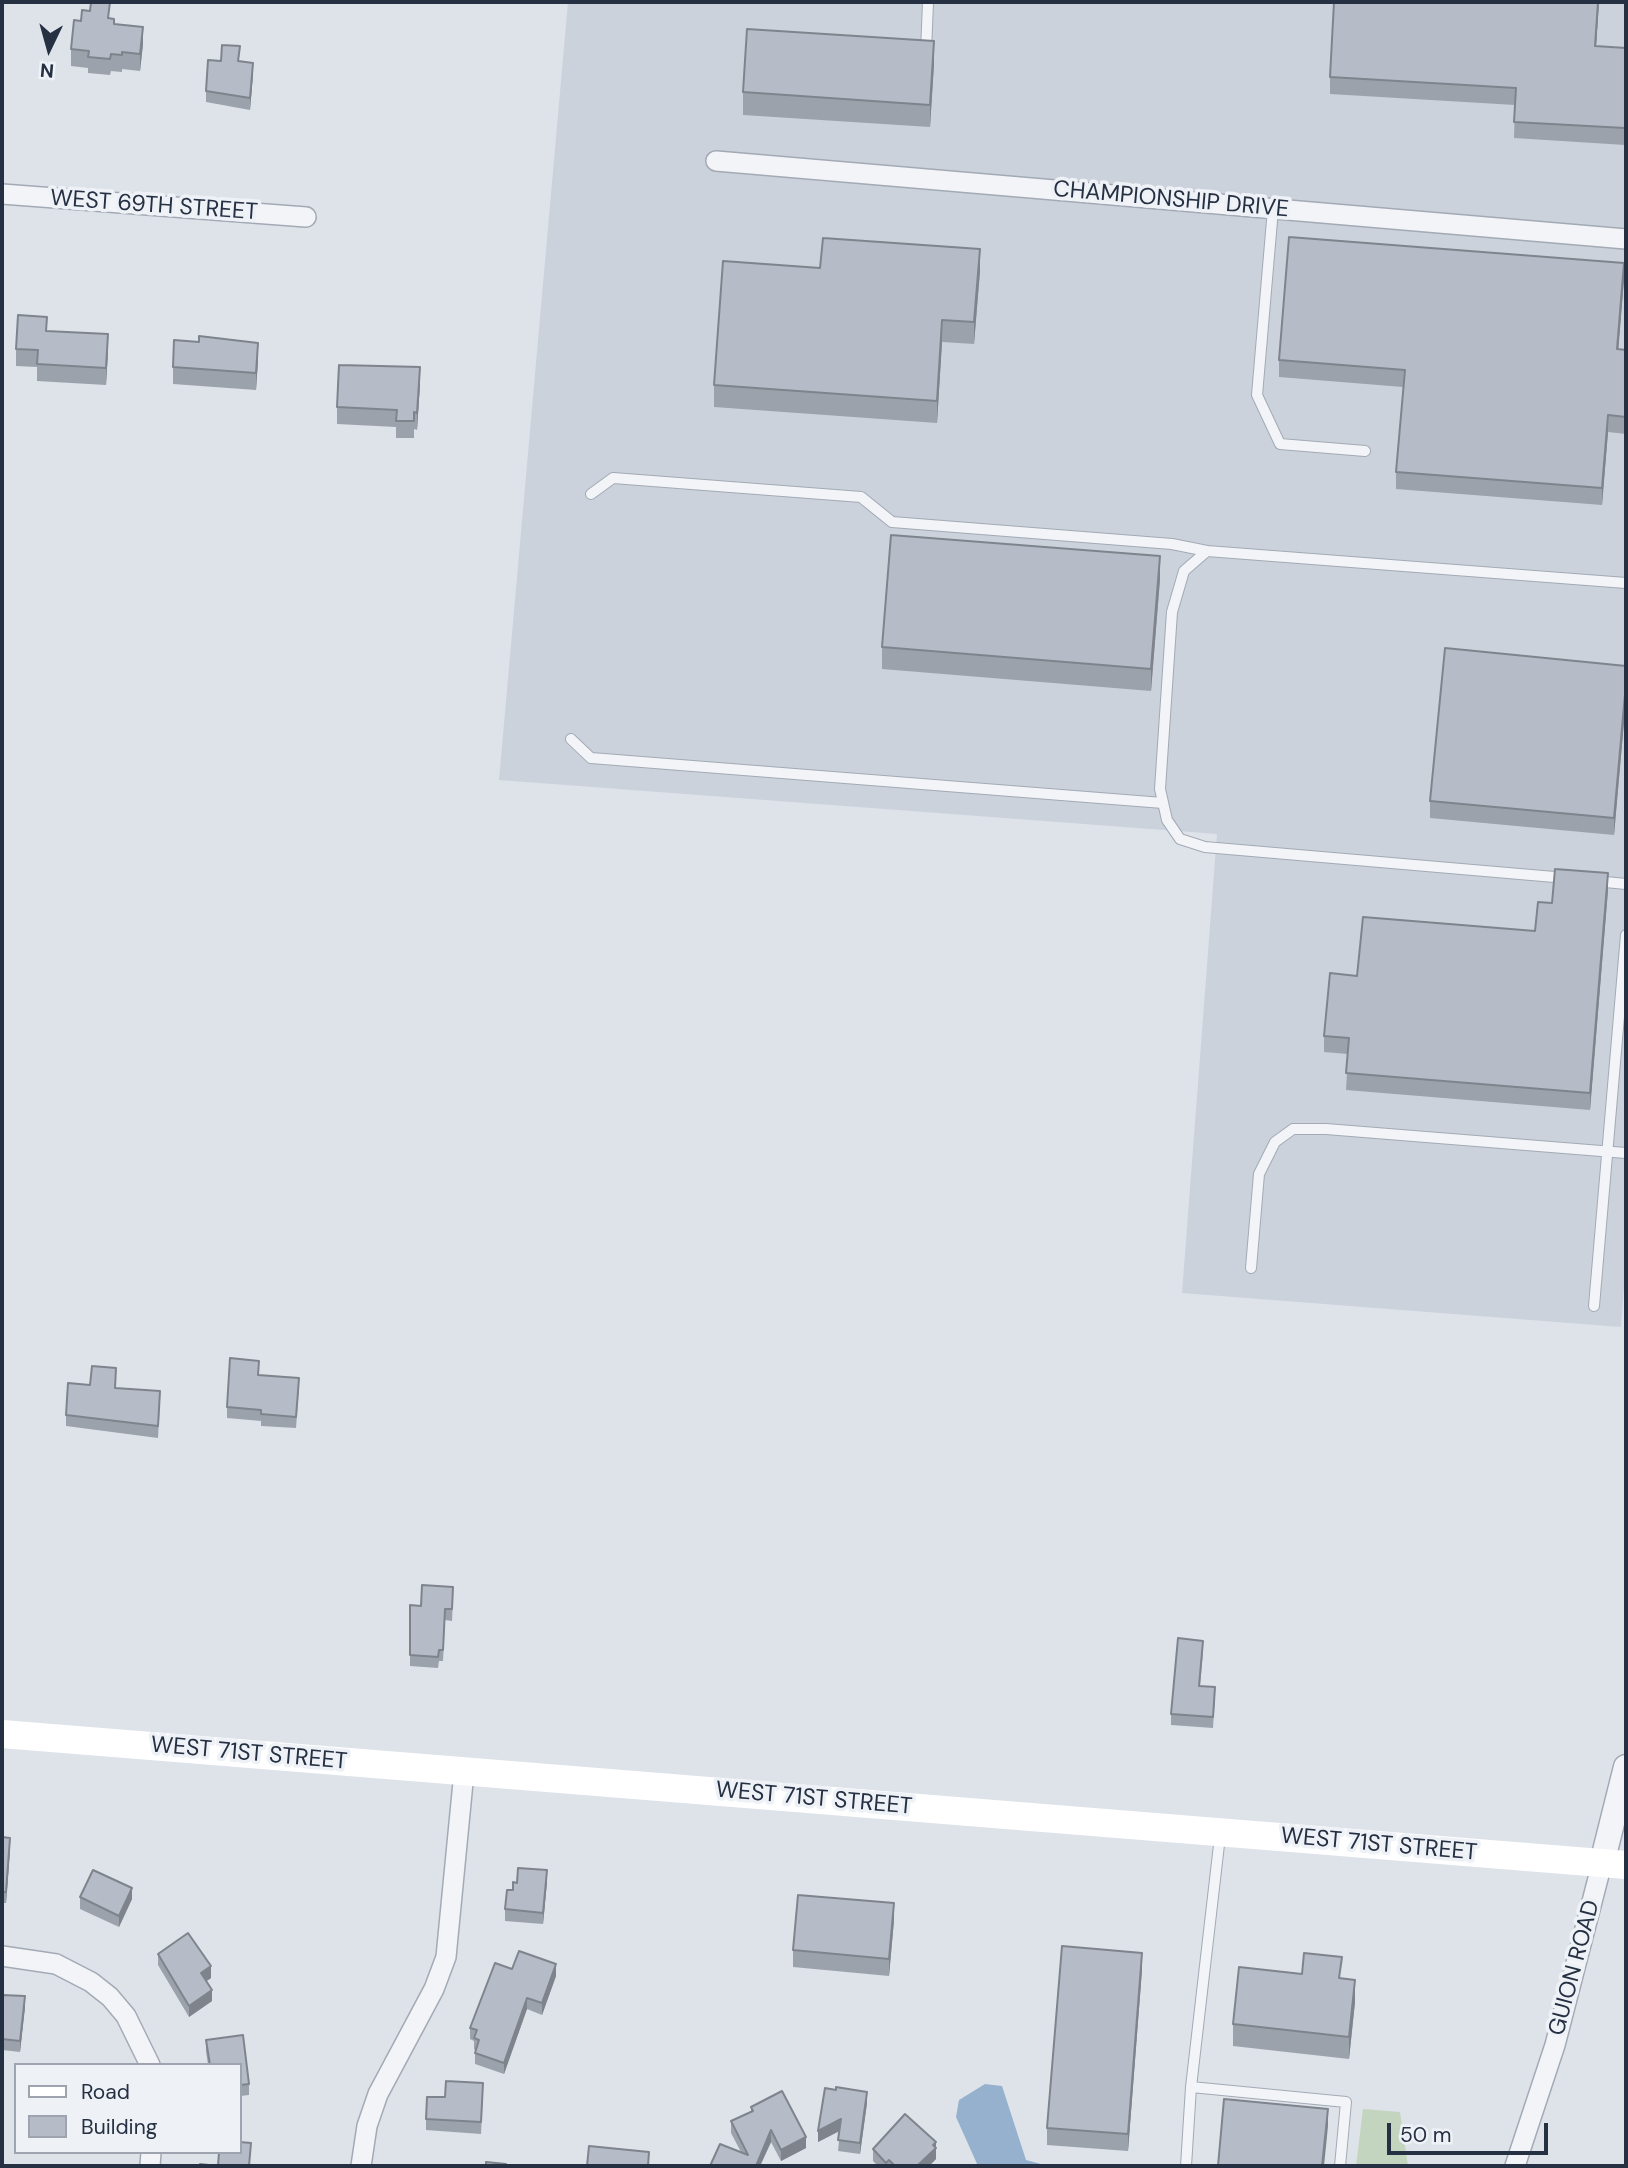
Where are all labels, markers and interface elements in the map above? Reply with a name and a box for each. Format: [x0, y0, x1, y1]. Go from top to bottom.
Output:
north arrow [14, 14, 84, 84]
text: N [39, 57, 55, 83]
street label: CHAMPIONSHIP DRIVE [1052, 176, 1290, 224]
street label: WEST 69TH STREET [49, 185, 259, 227]
street label: WEST 71ST STREET [150, 1732, 348, 1776]
street label: WEST 71ST STREET [715, 1777, 913, 1821]
street label: WEST 71ST STREET [1280, 1823, 1478, 1867]
street label: GUION ROAD [1544, 1897, 1606, 2039]
legend [14, 2063, 242, 2154]
text: Road [81, 2078, 130, 2106]
scale bar [1390, 2108, 1551, 2152]
text: Building [81, 2113, 157, 2141]
text: 50 m [1400, 2121, 1451, 2149]

